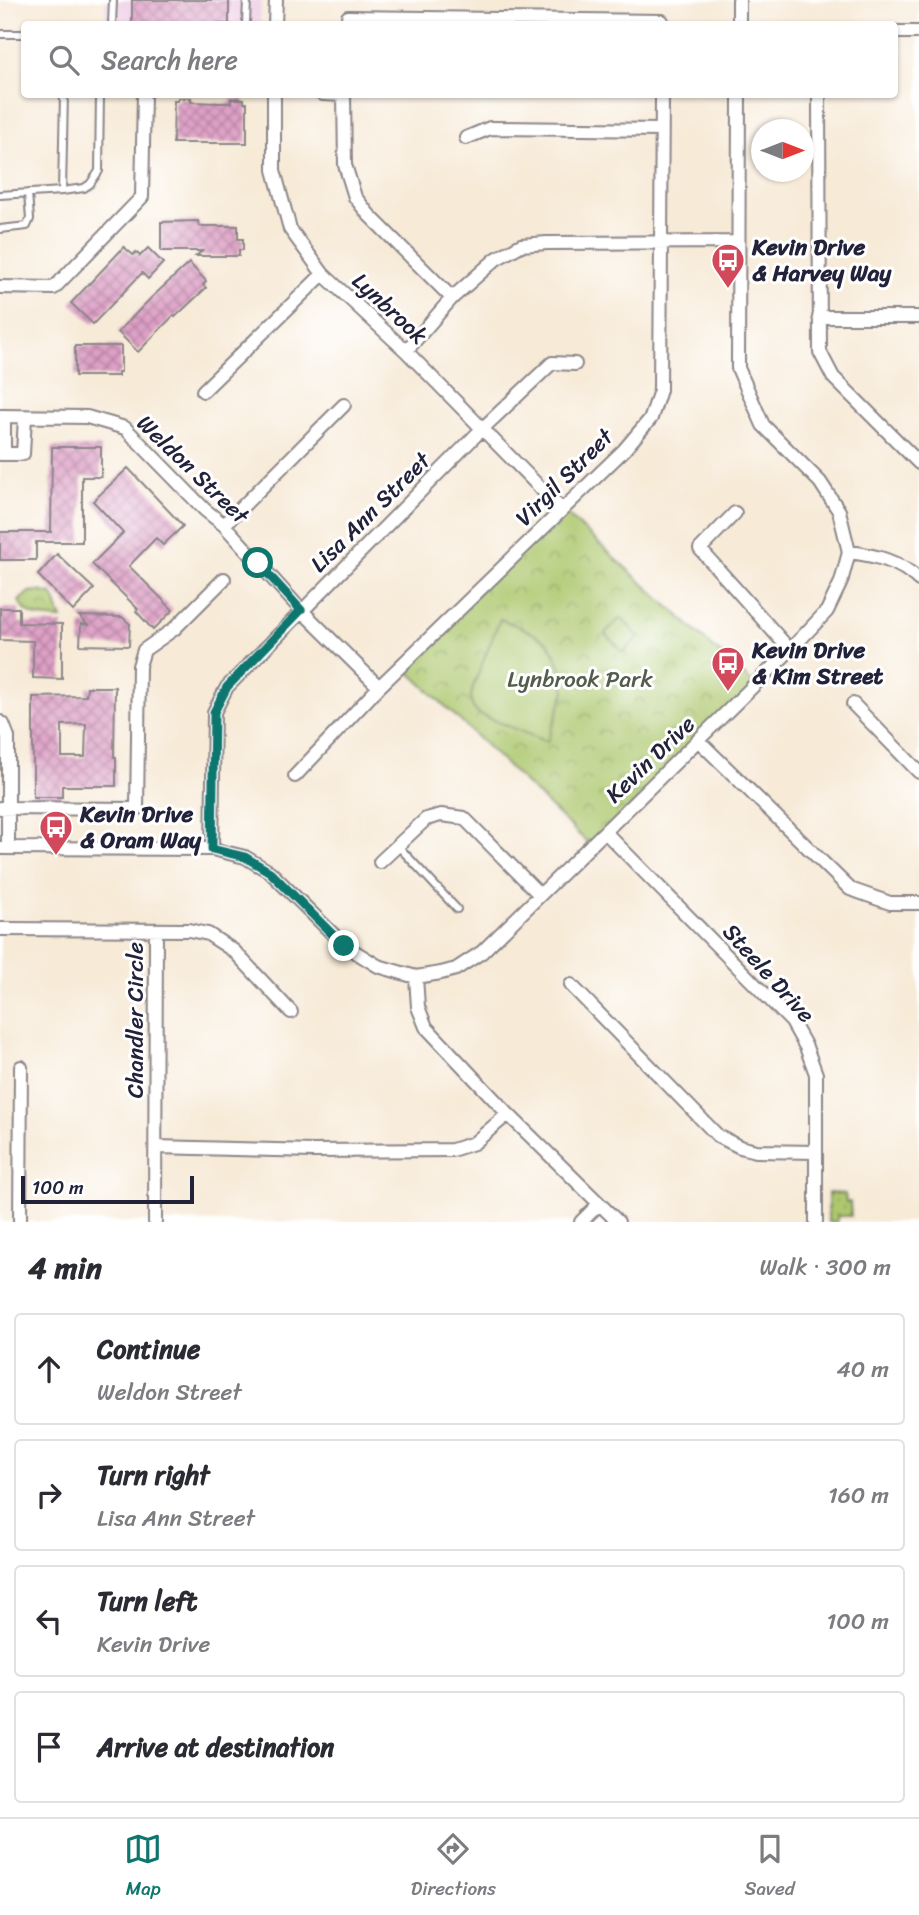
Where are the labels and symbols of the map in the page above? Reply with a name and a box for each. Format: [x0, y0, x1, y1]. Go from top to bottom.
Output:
north arrow [751, 119, 814, 182]
place label: Kevin Drive & Harvey Way [751, 227, 892, 294]
bus stop icon: Kevin Drive & Harvey Way [709, 241, 747, 290]
street label: Lynbrook [342, 262, 437, 355]
street label: Weldon Street [126, 404, 260, 535]
street label: Virgil Street [505, 417, 625, 536]
street label: Lisa Ann Street [300, 441, 442, 583]
route start [242, 547, 273, 578]
place label: Kevin Drive & Kim Street [751, 630, 883, 697]
bus stop icon: Kevin Drive & Kim Street [709, 644, 747, 693]
park label: Lynbrook Park [507, 659, 653, 700]
street label: Kevin Drive [595, 705, 705, 813]
place label: Kevin Drive & Oram Way [79, 794, 202, 861]
bus stop icon: Kevin Drive & Oram Way [37, 808, 75, 857]
street label: Steele Drive [712, 914, 825, 1033]
route end [328, 930, 359, 961]
street label: Chandler Circle [115, 942, 156, 1098]
scale bar [21, 1173, 194, 1205]

